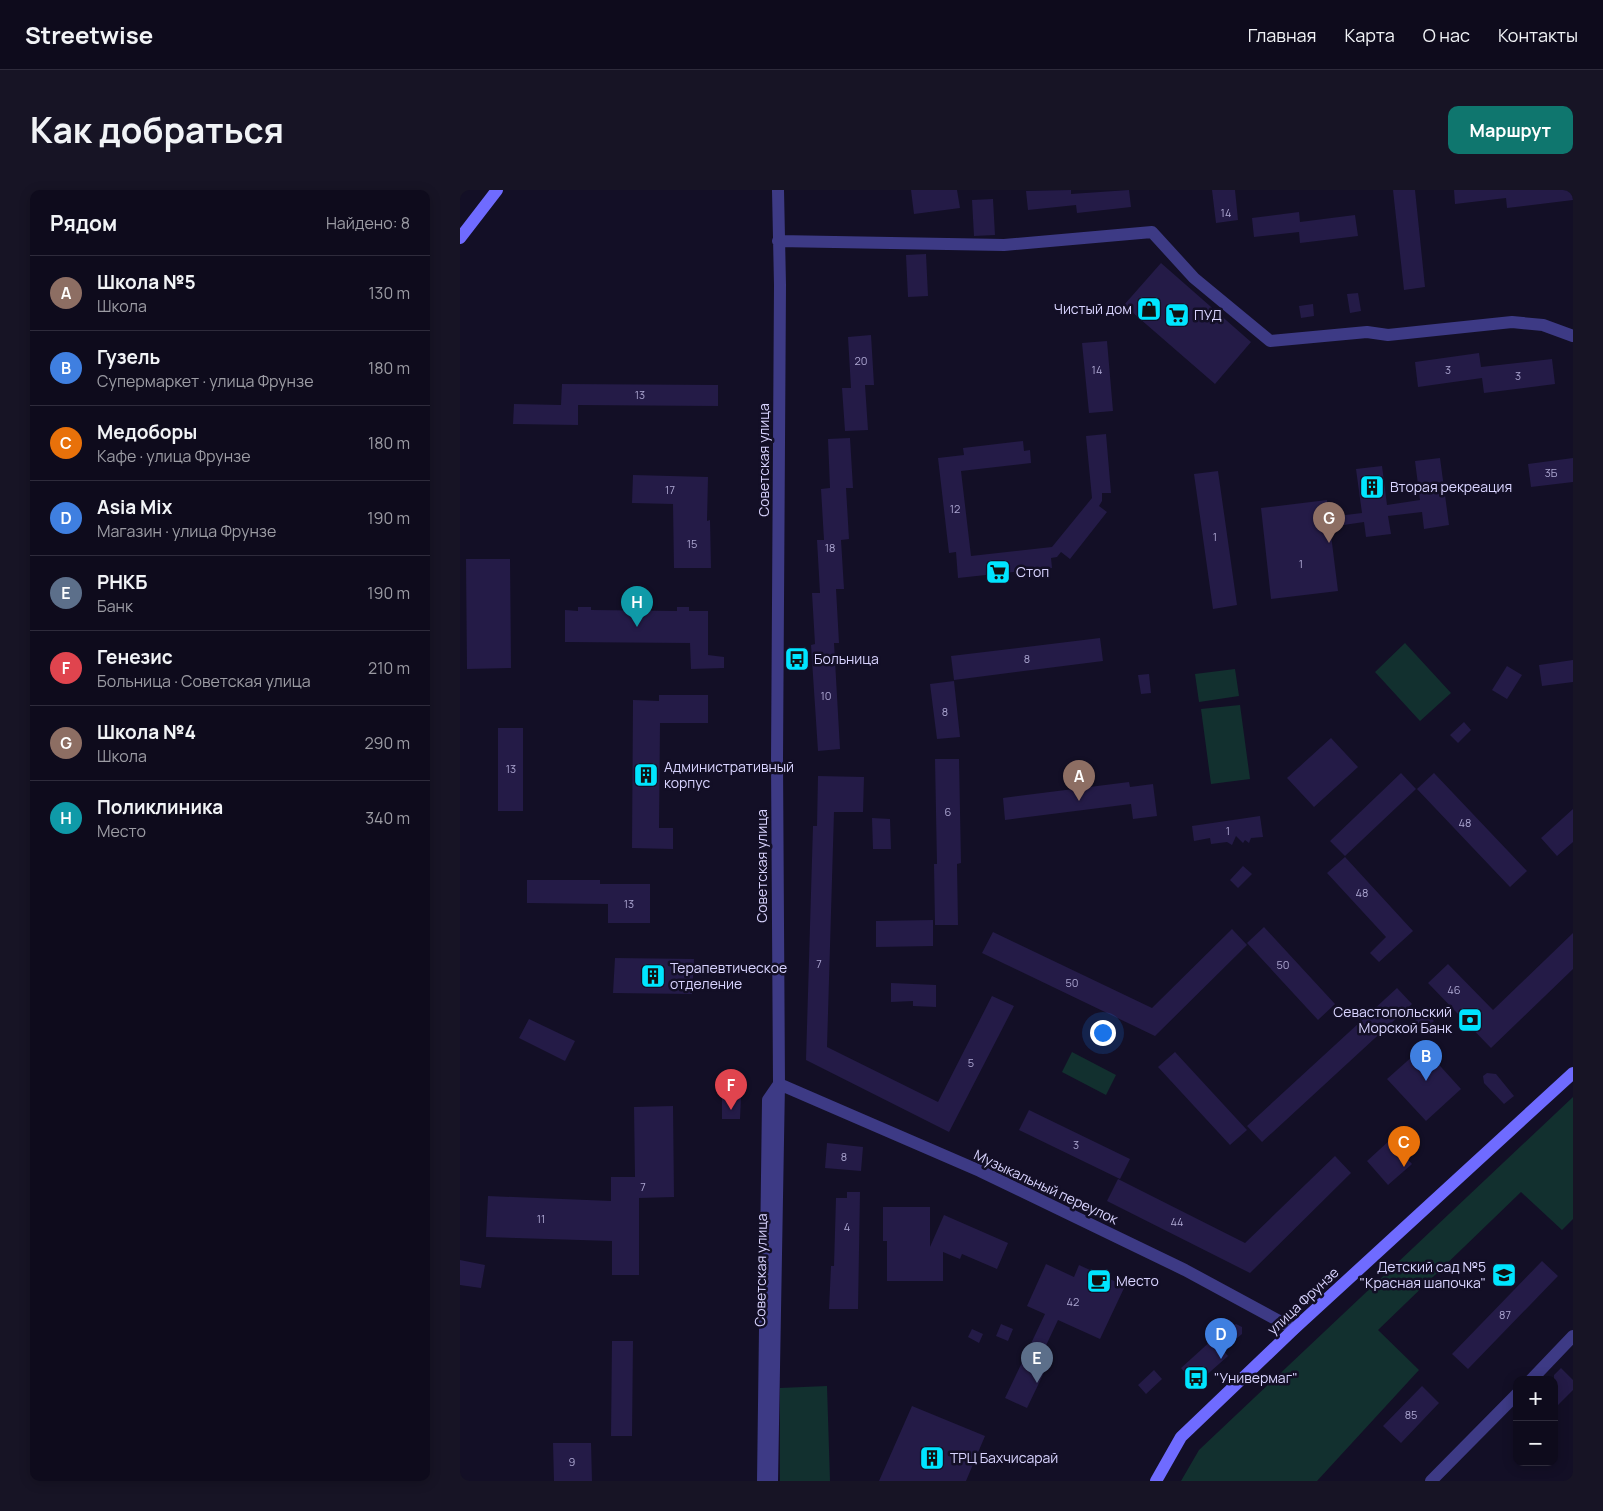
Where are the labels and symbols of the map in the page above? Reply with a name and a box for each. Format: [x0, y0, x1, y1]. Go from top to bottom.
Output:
house number: 14 [1221, 205, 1231, 220]
shop icon: Чистый дом [1136, 296, 1162, 322]
place label: Чистый дом [1054, 299, 1132, 318]
supermarket icon: ПУД [1164, 302, 1190, 328]
place label: ПУД [1194, 305, 1222, 324]
house number: 20 [855, 353, 867, 368]
house number: 14 [1092, 362, 1102, 377]
house number: 3 [1445, 362, 1451, 377]
house number: 3 [1515, 368, 1521, 383]
house number: 13 [635, 387, 645, 402]
street label: Советская улица [754, 403, 773, 517]
house number: 3Б [1545, 465, 1558, 480]
building icon: Вторая рекреация [1359, 474, 1385, 500]
place label: Вторая рекреация [1390, 477, 1512, 496]
house number: 17 [665, 482, 675, 497]
house number: 12 [950, 501, 960, 516]
pin: G [1313, 502, 1345, 543]
house number: 1 [1213, 529, 1217, 544]
house number: 15 [687, 536, 697, 551]
house number: 18 [825, 540, 835, 555]
house number: 1 [1299, 556, 1303, 571]
supermarket icon: Стоп [985, 559, 1011, 585]
place label: Стоп [1016, 562, 1049, 581]
pin: H [621, 586, 653, 627]
bus stop icon: Больница [784, 646, 810, 672]
place label: Больница [814, 649, 879, 668]
house number: 8 [1024, 651, 1030, 666]
house number: 10 [820, 688, 832, 703]
house number: 8 [942, 704, 948, 719]
place label: Административный корпус [664, 757, 794, 792]
pin: A [1063, 760, 1095, 801]
house number: 13 [506, 761, 516, 776]
building icon: Административный корпус [633, 762, 659, 788]
house number: 6 [945, 804, 952, 819]
street label: Советская улица [752, 809, 771, 923]
house number: 48 [1459, 815, 1471, 830]
house number: 1 [1226, 823, 1230, 838]
house number: 48 [1356, 885, 1368, 900]
house number: 13 [624, 896, 634, 911]
house number: 7 [816, 956, 822, 971]
house number: 50 [1276, 957, 1290, 972]
place label: Терапевтическое отделение [670, 958, 787, 993]
building icon: Терапевтическое отделение [640, 963, 666, 989]
house number: 50 [1065, 975, 1079, 990]
house number: 46 [1447, 982, 1461, 997]
place label: Севастопольский Морской Банк [1333, 1002, 1453, 1037]
bank icon: Севастопольский Морской Банк [1457, 1007, 1483, 1033]
your location [1090, 1020, 1116, 1046]
pin: B [1410, 1040, 1442, 1081]
house number: 5 [968, 1055, 974, 1070]
pin: F [715, 1069, 747, 1110]
pin: C [1388, 1126, 1420, 1167]
house number: 3 [1073, 1137, 1079, 1152]
street label: Музыкальный переулок [971, 1145, 1122, 1229]
house number: 8 [841, 1149, 847, 1164]
house number: 7 [640, 1179, 646, 1194]
house number: 11 [537, 1211, 545, 1226]
street label: Советская улица [750, 1213, 771, 1327]
house number: 44 [1170, 1214, 1184, 1229]
house number: 4 [844, 1219, 850, 1234]
place label: Детский сад №5 "Красная шапочка" [1360, 1257, 1486, 1292]
school or university icon: Детский сад №5 "Красная шапочка" [1491, 1262, 1517, 1288]
street label: улица Фрунзе [1263, 1263, 1343, 1339]
cafe icon: Место [1086, 1268, 1112, 1294]
place label: Место [1116, 1271, 1159, 1290]
house number: 42 [1067, 1294, 1079, 1309]
house number: 87 [1499, 1307, 1511, 1322]
pin: D [1205, 1318, 1237, 1359]
pin: E [1021, 1342, 1053, 1383]
bus stop icon: "Универмаг" [1183, 1365, 1209, 1391]
place label: "Универмаг" [1214, 1368, 1298, 1387]
house number: 85 [1405, 1407, 1417, 1422]
building icon: ТРЦ Бахчисарай [919, 1445, 945, 1471]
place label: ТРЦ Бахчисарай [950, 1448, 1058, 1467]
house number: 9 [569, 1454, 576, 1469]

